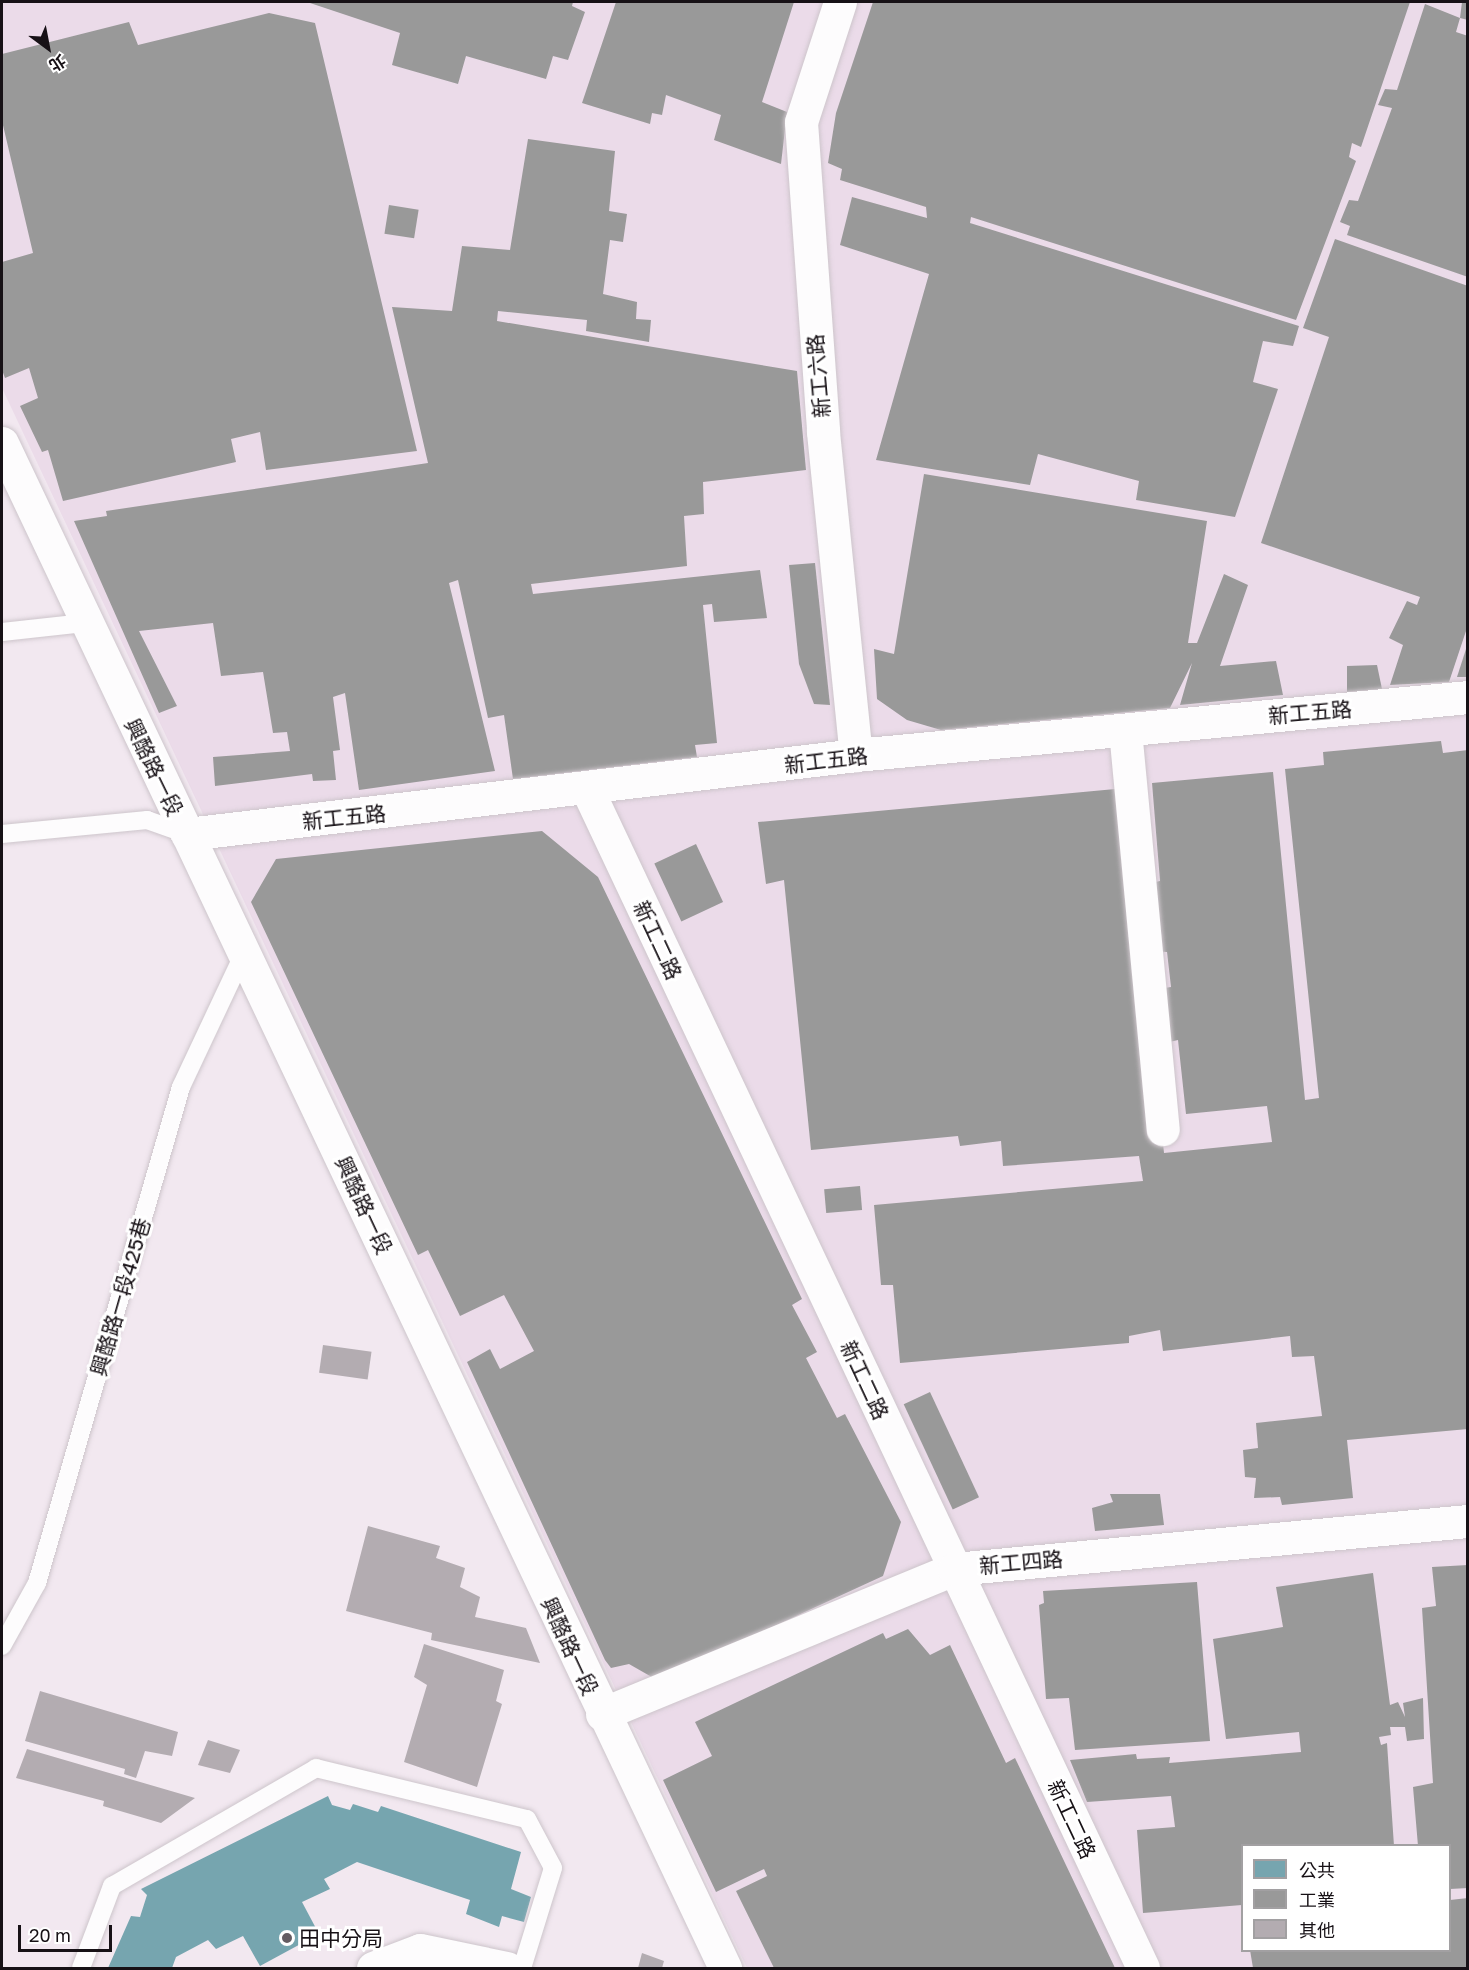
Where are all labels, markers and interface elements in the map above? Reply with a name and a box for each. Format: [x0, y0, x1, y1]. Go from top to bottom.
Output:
north arrow [18, 18, 78, 78]
text: 北 [45, 51, 70, 76]
street label: 新工六路 [802, 333, 834, 419]
street label: 新工五路 [1267, 696, 1353, 728]
street label: 興酪路一段 [120, 714, 188, 820]
street label: 新工五路 [783, 742, 869, 778]
street label: 新工五路 [301, 800, 387, 834]
street label: 新工二路 [629, 897, 687, 983]
street label: 興酪路一段 [330, 1152, 398, 1258]
street label: 興酪路一段425巷 [85, 1215, 155, 1379]
street label: 新工二路 [836, 1337, 894, 1423]
street label: 新工四路 [978, 1546, 1064, 1578]
street label: 興酪路一段 [536, 1593, 604, 1699]
street label: 新工二路 [1043, 1776, 1101, 1862]
legend [1241, 1844, 1451, 1952]
text: 公共 [1299, 1859, 1335, 1881]
text: 工業 [1299, 1889, 1335, 1911]
scale bar [21, 1913, 116, 1951]
text: 其他 [1299, 1919, 1335, 1941]
text: 20 m [29, 1924, 71, 1946]
place label: 田中分局 [299, 1925, 383, 1951]
marker: 田中分局 [280, 1931, 294, 1945]

